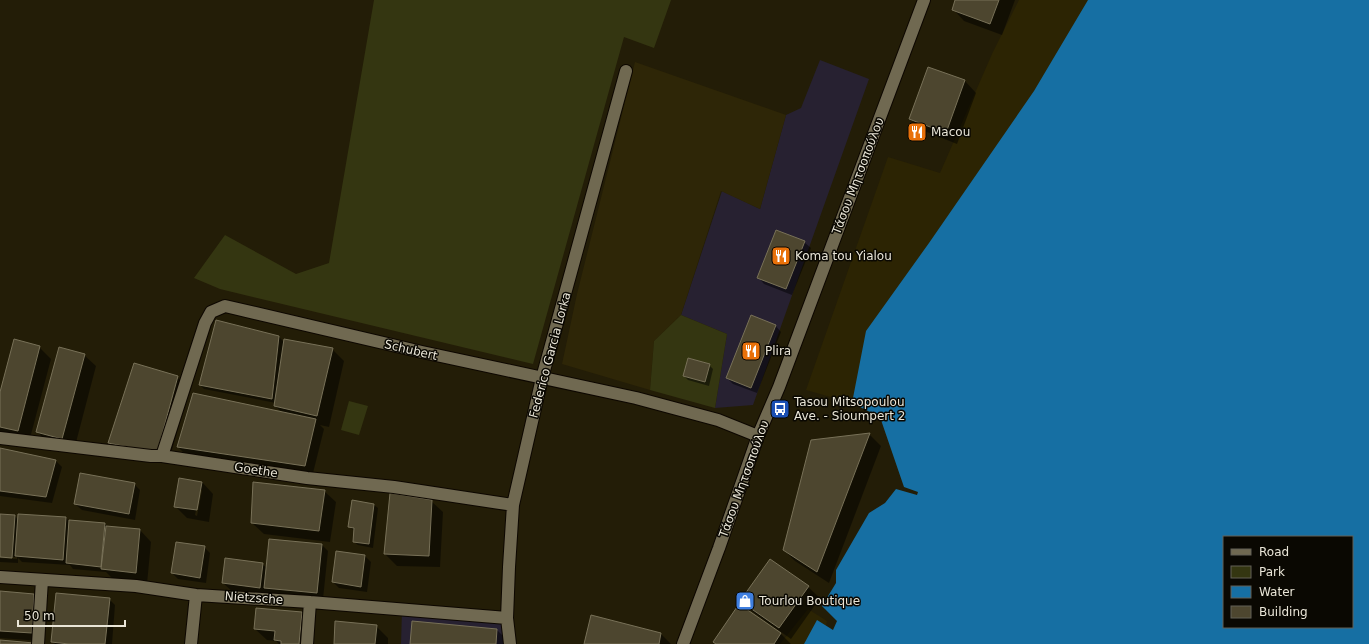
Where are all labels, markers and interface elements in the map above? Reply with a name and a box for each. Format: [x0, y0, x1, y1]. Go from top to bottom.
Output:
street label: Τάσου Μητσοπούλου [829, 116, 887, 237]
restaurant icon: Macou [906, 121, 928, 143]
place label: Macou [931, 125, 970, 139]
restaurant icon: Koma tou Yialou [770, 245, 792, 267]
place label: Koma tou Yialou [795, 249, 892, 263]
street label: Federico Garcia Lorka [526, 290, 574, 420]
street label: Schubert [383, 337, 439, 363]
restaurant icon: Plira [740, 340, 762, 362]
place label: Plira [765, 344, 791, 358]
place label: Tasou Mitsopoulou Ave. - Sioumpert 2 [793, 395, 905, 423]
bus stop icon: Tasou Mitsopoulou Ave. - Sioumpert 2 [769, 398, 791, 420]
street label: Τάσου Μητσοπούλου [716, 418, 772, 541]
street label: Goethe [233, 460, 279, 480]
legend [1223, 536, 1353, 628]
text: Road [1259, 545, 1289, 559]
text: Park [1259, 565, 1285, 579]
text: Water [1259, 585, 1295, 599]
street label: Nietzsche [224, 589, 284, 607]
shop icon: Tourlou Boutique [734, 590, 756, 612]
place label: Tourlou Boutique [758, 594, 860, 608]
scale bar [18, 602, 125, 628]
text: Building [1259, 605, 1308, 619]
text: 50 m [24, 609, 55, 623]

